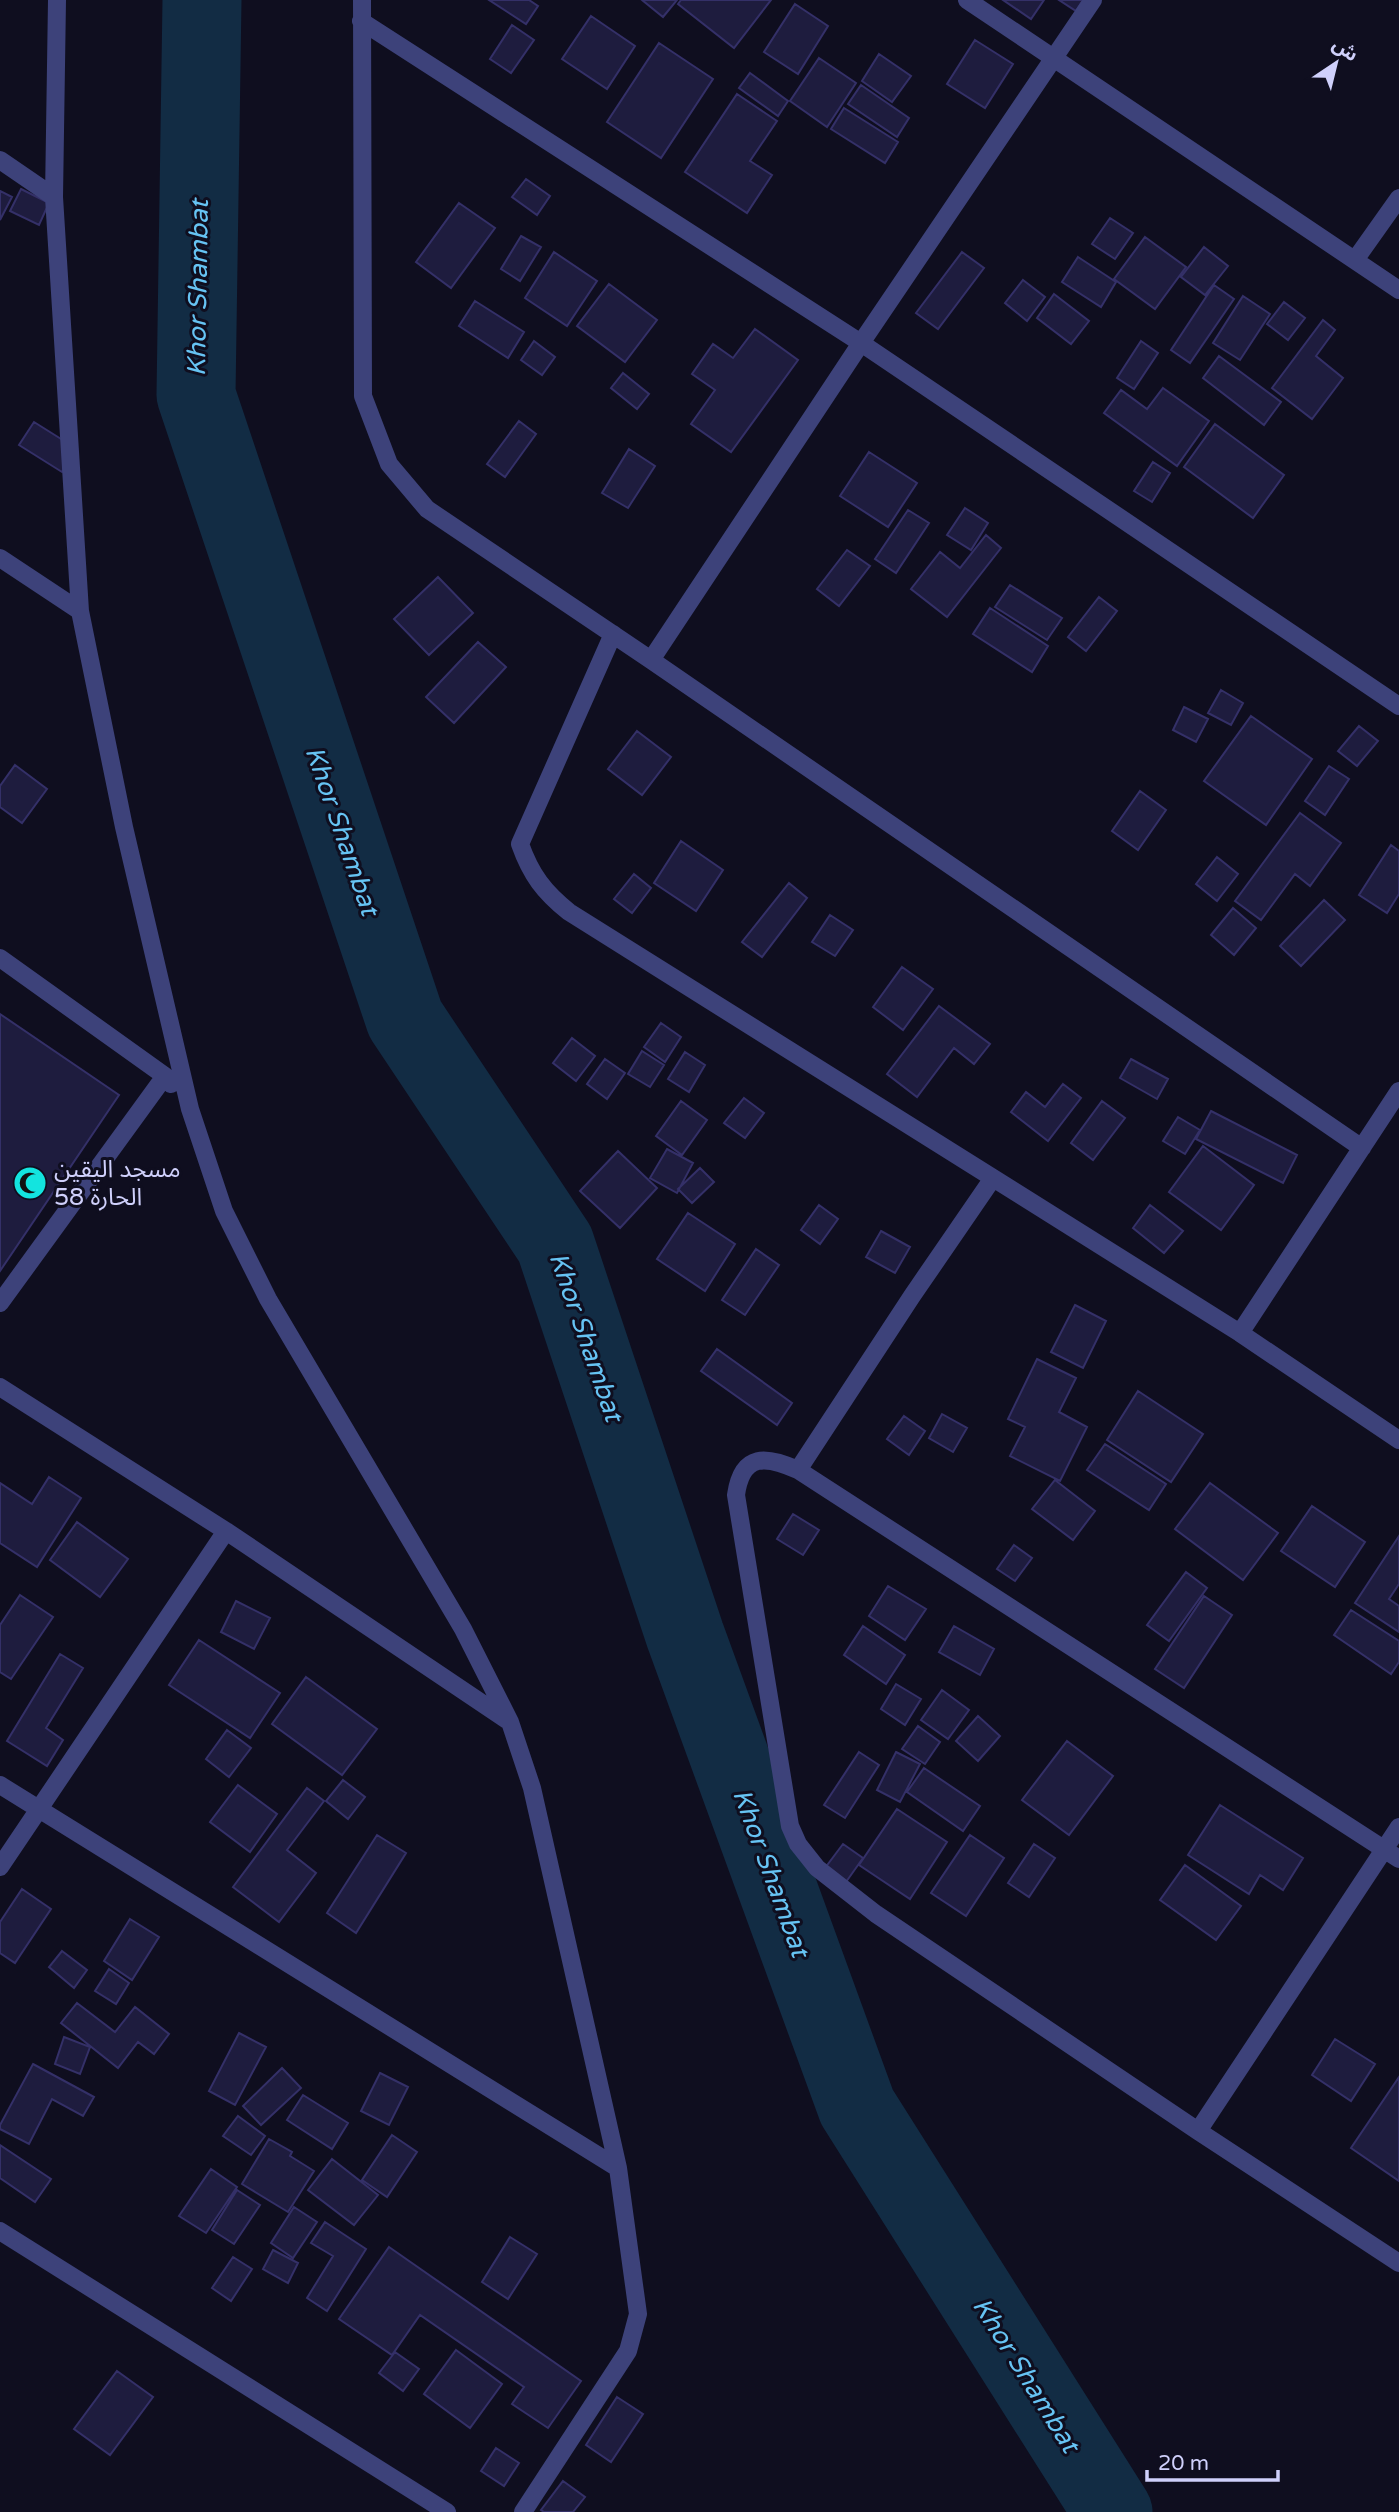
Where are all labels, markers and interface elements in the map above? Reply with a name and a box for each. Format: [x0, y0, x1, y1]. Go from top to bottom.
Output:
north arrow [1301, 28, 1371, 98]
text: ش [1328, 33, 1362, 66]
water label: Khor Shambat [181, 196, 215, 377]
water label: Khor Shambat [299, 742, 386, 922]
place label: مسجد اليقين الحارة 58 [54, 1155, 181, 1212]
mosque icon: مسجد اليقين الحارة 58 [11, 1164, 49, 1202]
water label: Khor Shambat [543, 1248, 630, 1428]
water label: Khor Shambat [726, 1785, 817, 1964]
water label: Khor Shambat [966, 2292, 1088, 2461]
scale bar [1147, 2438, 1278, 2482]
text: 20 m [1158, 2451, 1209, 2476]

